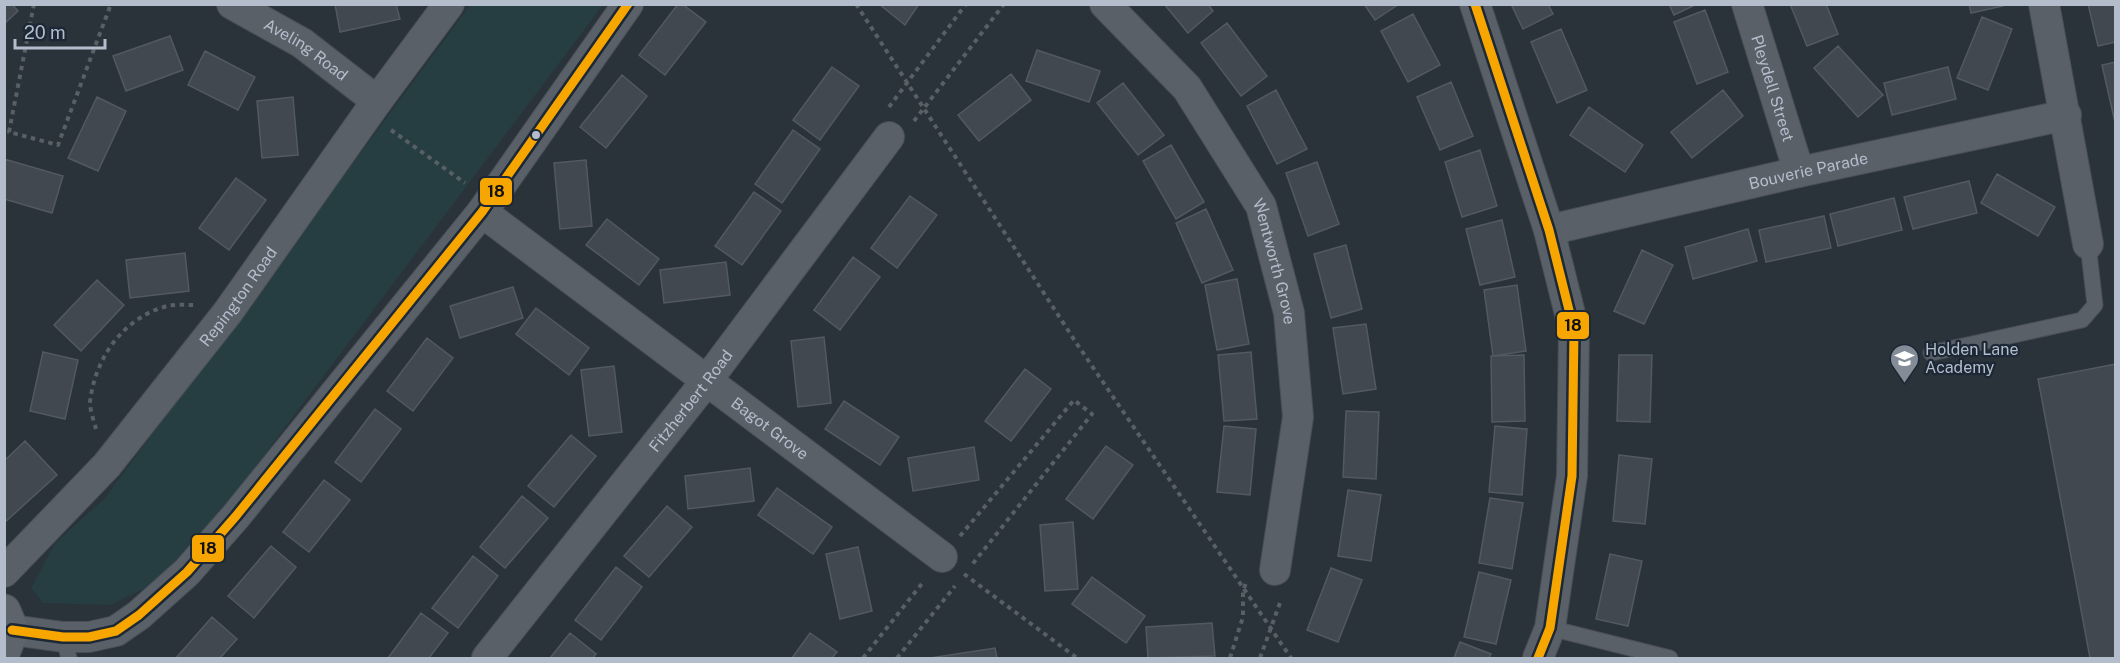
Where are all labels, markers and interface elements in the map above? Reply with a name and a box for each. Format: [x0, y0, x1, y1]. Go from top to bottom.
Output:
scale bar [15, 12, 105, 50]
street label: Aveling Road [261, 15, 351, 85]
text: 20 m [24, 22, 66, 43]
street label: Pleydell Street [1747, 32, 1798, 144]
unlabelled marker [530, 129, 542, 141]
street label: Bouverie Parade [1747, 149, 1870, 193]
line badge: 18 [479, 177, 513, 206]
text: 18 [487, 182, 505, 201]
street label: Wentworth Grove [1249, 195, 1299, 325]
street label: Repington Road [196, 243, 281, 350]
line badge: 18 [1556, 311, 1590, 340]
text: 18 [1564, 316, 1582, 335]
place label: Holden Lane Academy [1925, 340, 2019, 377]
school or university icon: Holden Lane Academy [1888, 342, 1920, 384]
street label: Fitzherbert Road [645, 346, 737, 456]
street label: Bagot Grove [727, 393, 812, 464]
line badge: 18 [191, 534, 225, 563]
text: 18 [199, 539, 217, 558]

